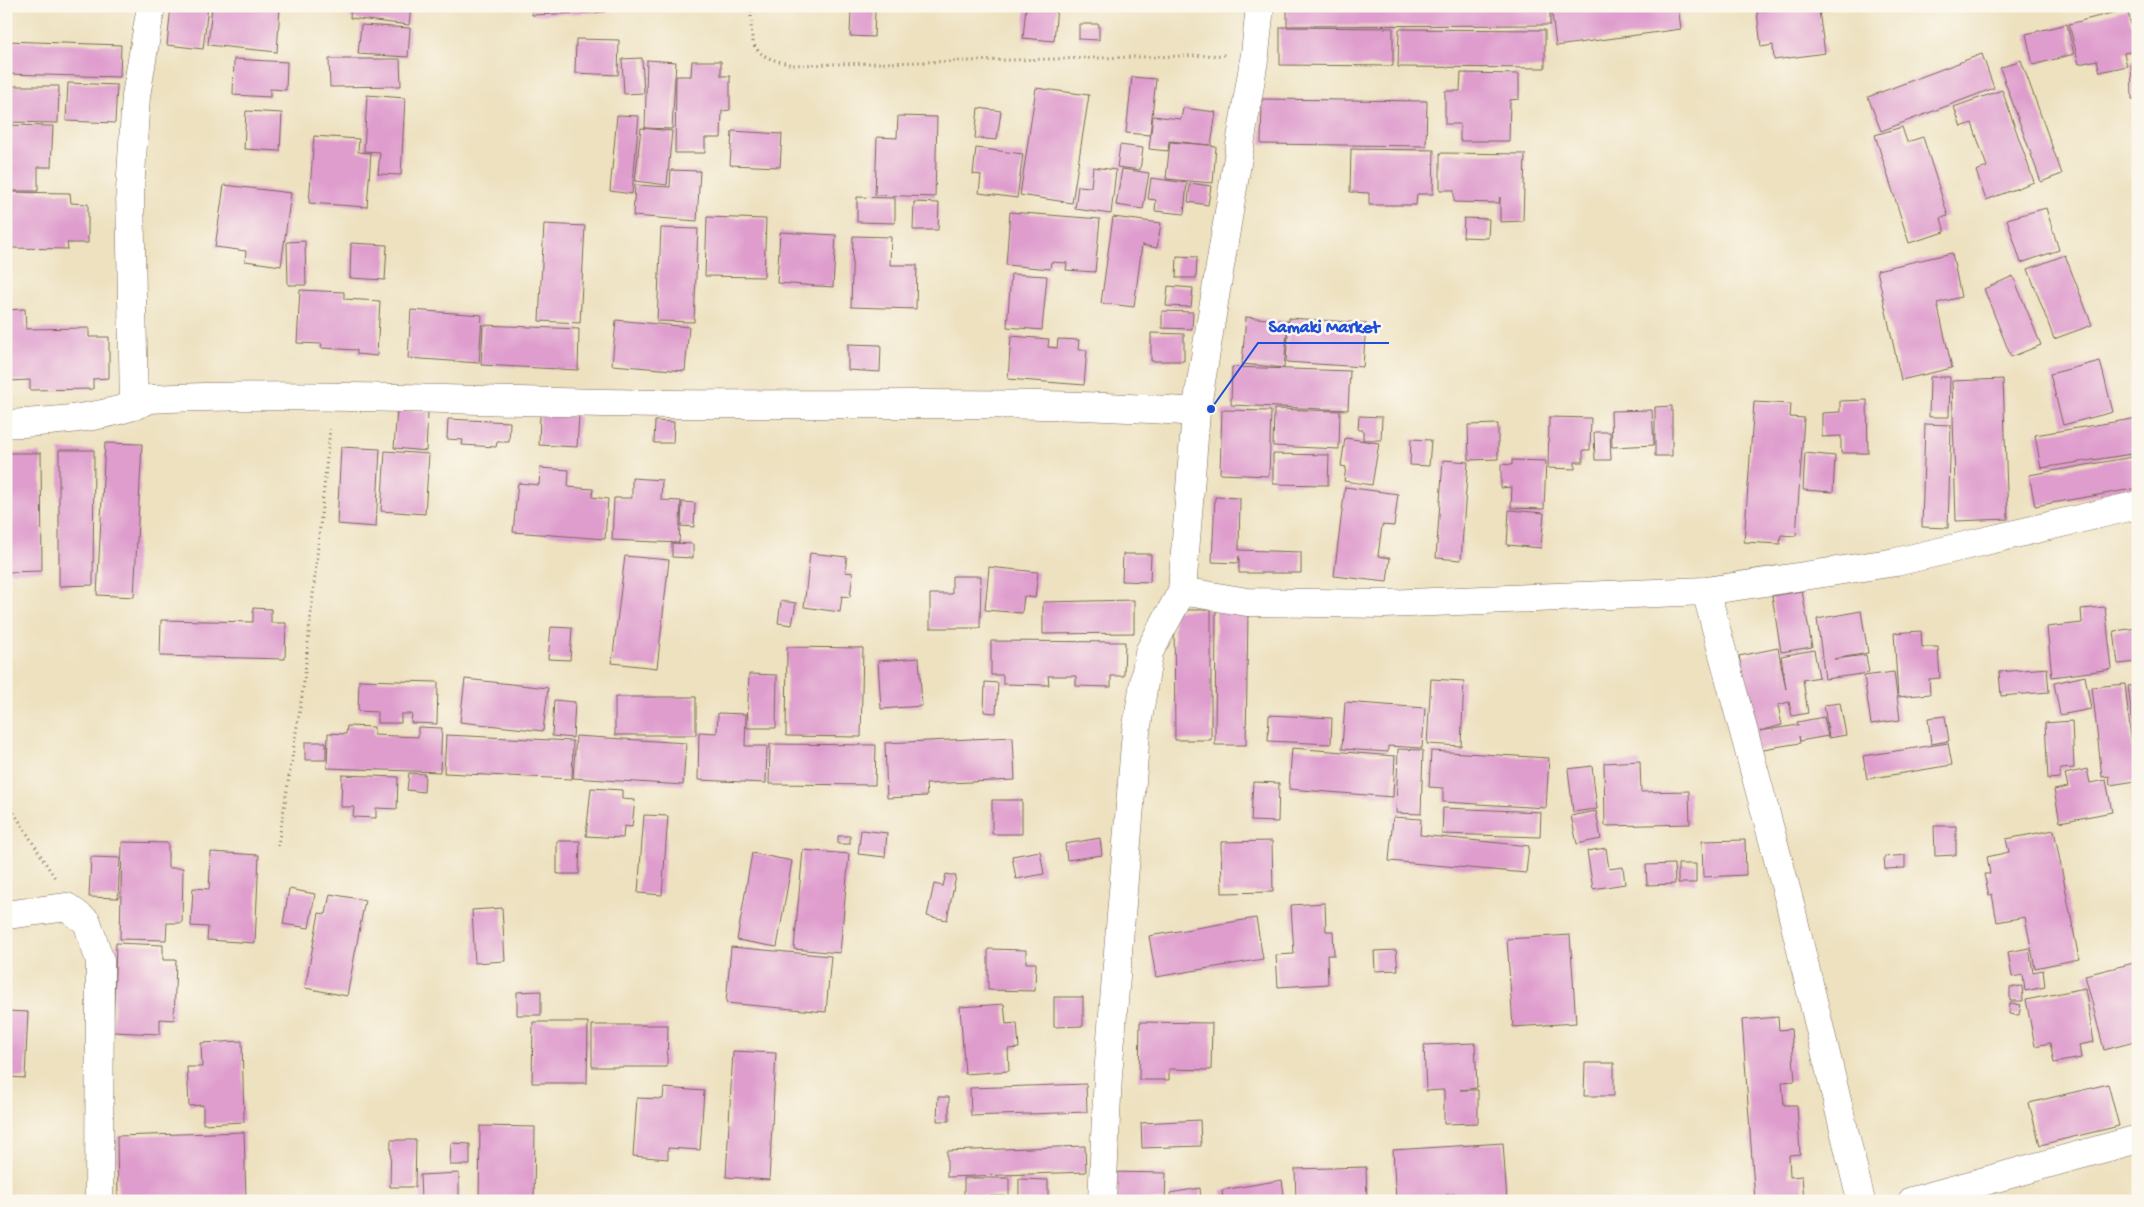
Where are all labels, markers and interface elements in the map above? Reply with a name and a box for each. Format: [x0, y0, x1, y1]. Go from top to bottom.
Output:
callout: Samaki Market [1258, 310, 1389, 343]
text: Samaki Market [1269, 318, 1381, 339]

